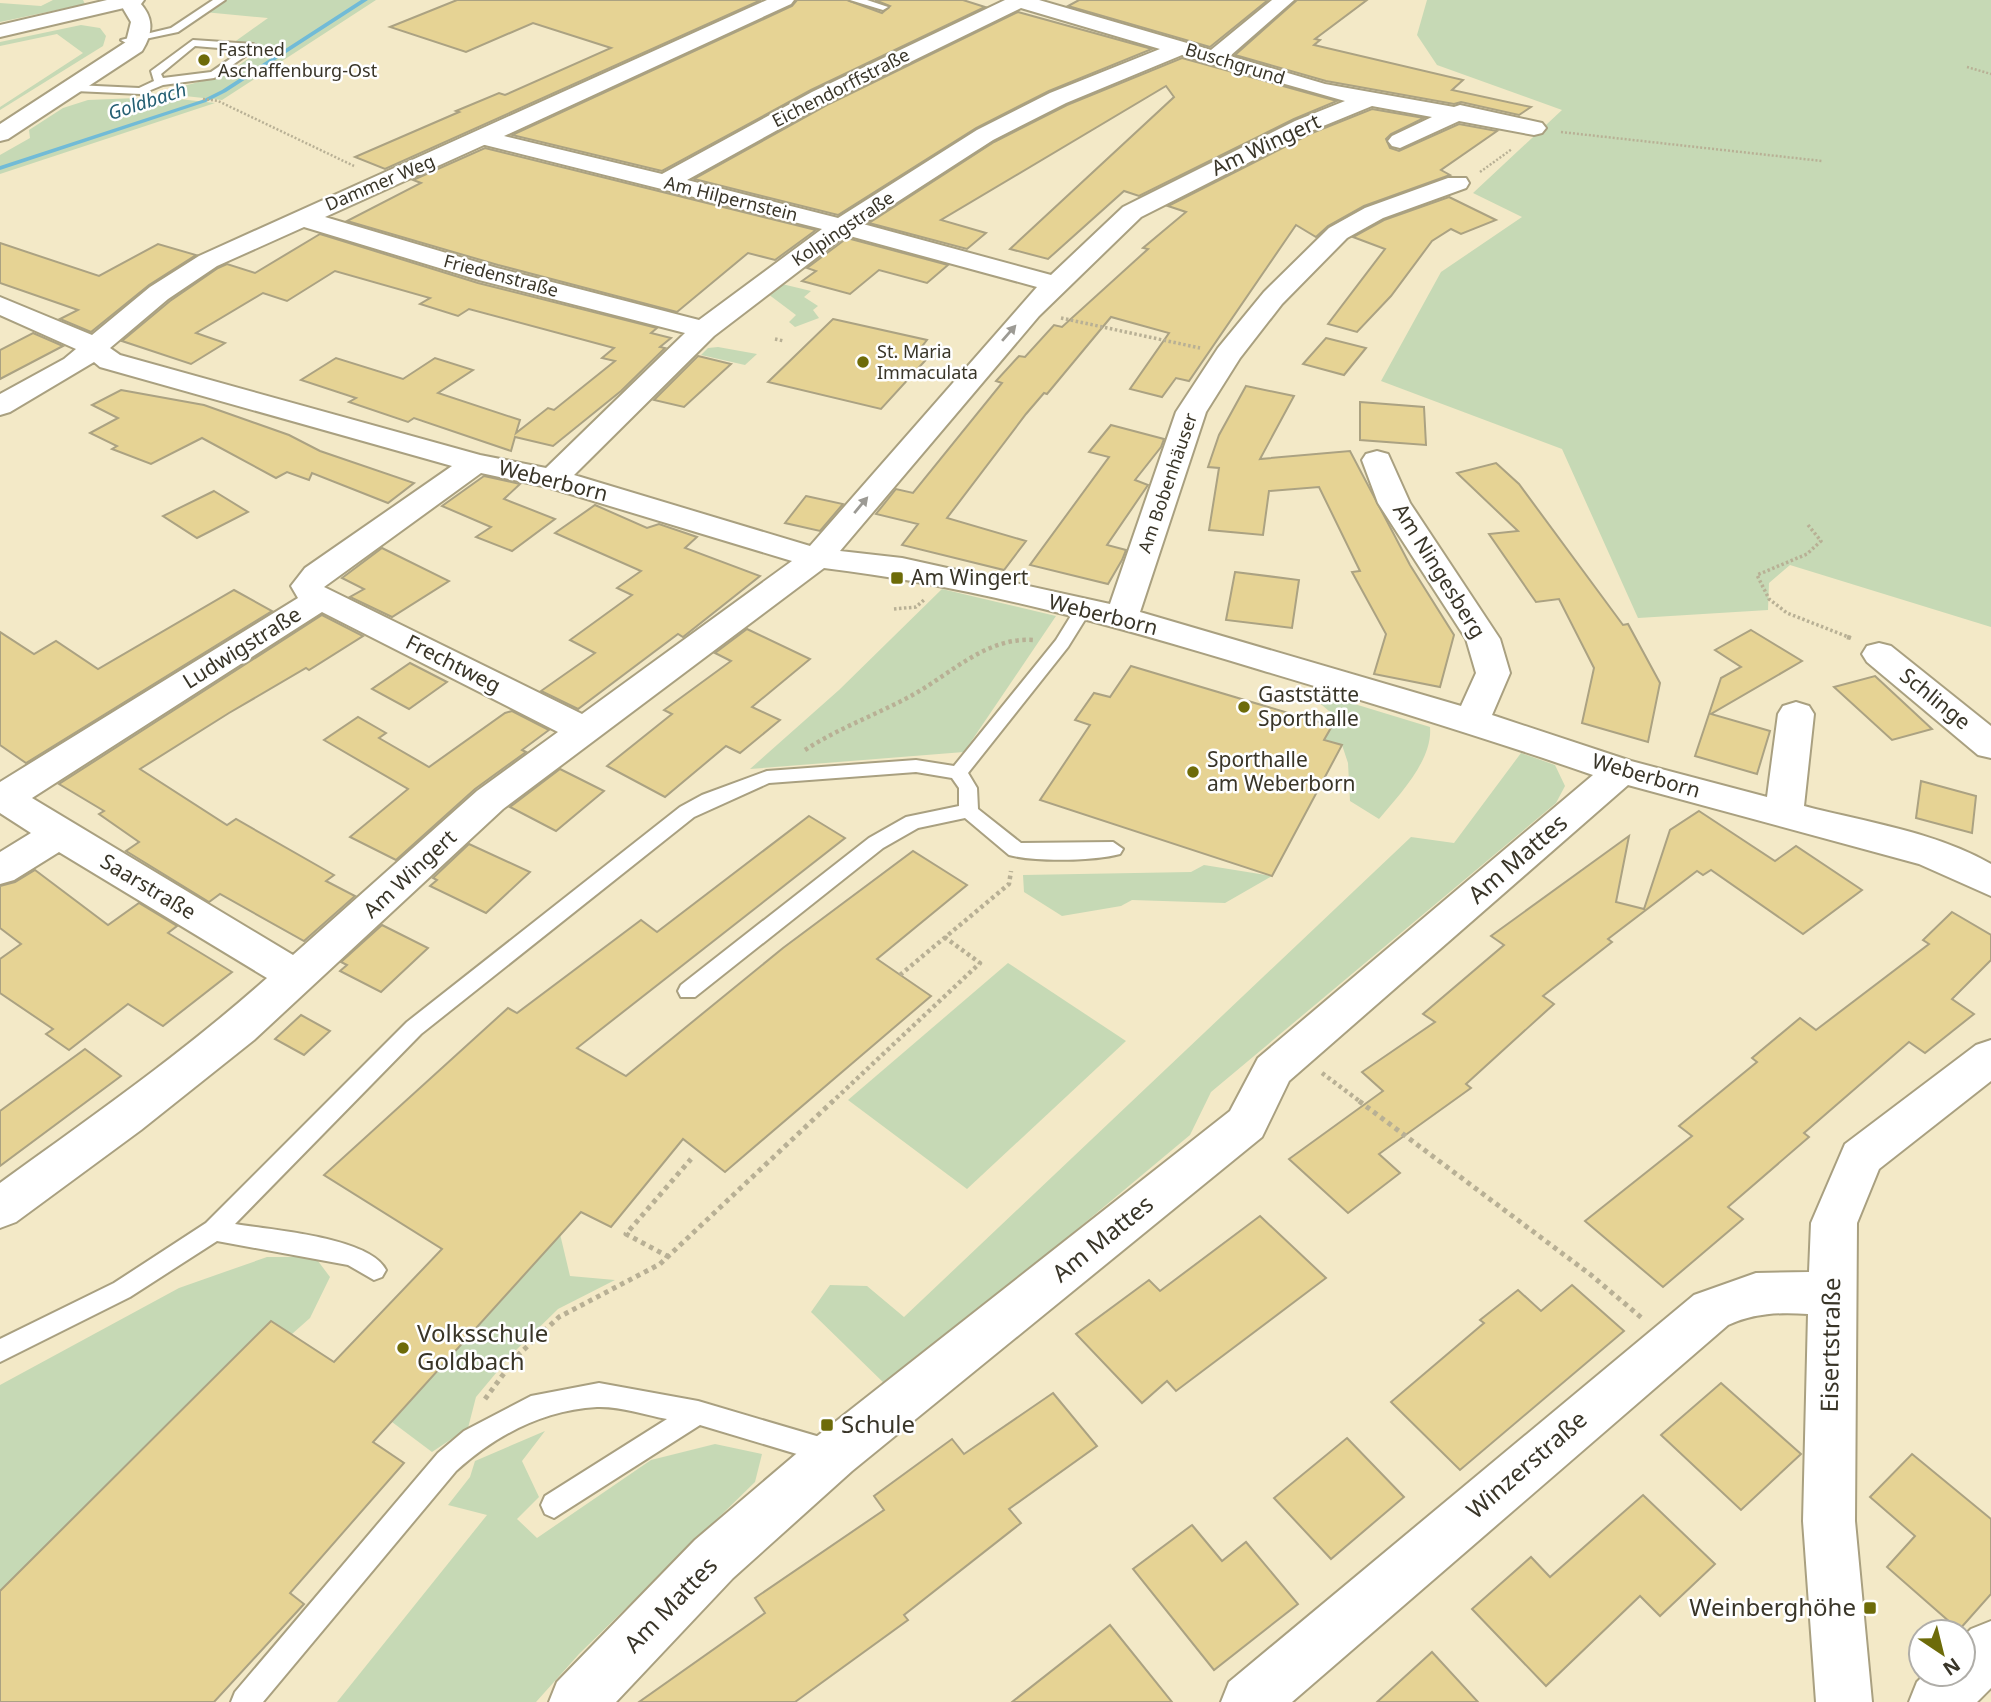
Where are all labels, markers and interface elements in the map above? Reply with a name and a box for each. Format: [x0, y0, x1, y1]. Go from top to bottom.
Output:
place label: Fastned Aschaffenburg-Ost [218, 37, 378, 82]
street label: Buschgrund [1183, 37, 1288, 90]
street label: Eichendorffstraße [768, 42, 913, 132]
marker: Fastned Aschaffenburg-Ost [196, 52, 212, 68]
water label: Goldbach [105, 76, 189, 126]
street label: Am Wingert [1206, 106, 1325, 182]
street label: Dammer Weg [321, 148, 438, 216]
street label: Am Hilpernstein [662, 170, 800, 226]
street label: Kolpingstraße [787, 185, 898, 271]
street label: Friedenstraße [441, 248, 561, 302]
one-way arrow [1001, 324, 1017, 342]
place label: St. Maria Immaculata [877, 339, 978, 384]
marker: St. Maria Immaculata [855, 354, 871, 370]
street label: Am Bobenhäuser [1132, 409, 1202, 556]
street label: Weberborn [496, 453, 611, 507]
one-way arrow [853, 497, 868, 514]
street label: Am Ningesberg [1387, 498, 1492, 643]
place label: Am Wingert [911, 563, 1029, 591]
marker: Am Wingert [889, 570, 905, 586]
street label: Weberborn [1046, 587, 1161, 641]
street label: Ludwigstraße [177, 600, 306, 695]
street label: Frechtweg [401, 627, 506, 699]
street label: Schlinge [1895, 661, 1977, 735]
place label: Gaststätte Sporthalle [1258, 680, 1359, 732]
marker: Gaststätte Sporthalle [1236, 699, 1252, 715]
place label: Sporthalle am Weberborn [1207, 745, 1356, 797]
street label: Weberborn [1589, 746, 1704, 804]
marker: Sporthalle am Weberborn [1185, 764, 1201, 780]
street label: Am Mattes [1460, 806, 1574, 910]
street label: Am Wingert [357, 823, 462, 924]
street label: Saarstraße [96, 847, 201, 926]
street label: Am Mattes [1044, 1187, 1160, 1289]
street label: Eisertstraße [1812, 1277, 1847, 1413]
place label: Volksschule Goldbach [417, 1316, 548, 1377]
marker: Volksschule Goldbach [395, 1340, 411, 1356]
street label: Winzerstraße [1459, 1402, 1593, 1525]
place label: Schule [841, 1407, 915, 1440]
marker: Schule [819, 1417, 835, 1433]
street label: Am Mattes [616, 1549, 724, 1659]
place label: Weinberghöhe [1689, 1590, 1856, 1623]
marker: Weinberghöhe [1862, 1600, 1878, 1616]
north arrow [1907, 1618, 1977, 1688]
text: N [1938, 1652, 1966, 1682]

